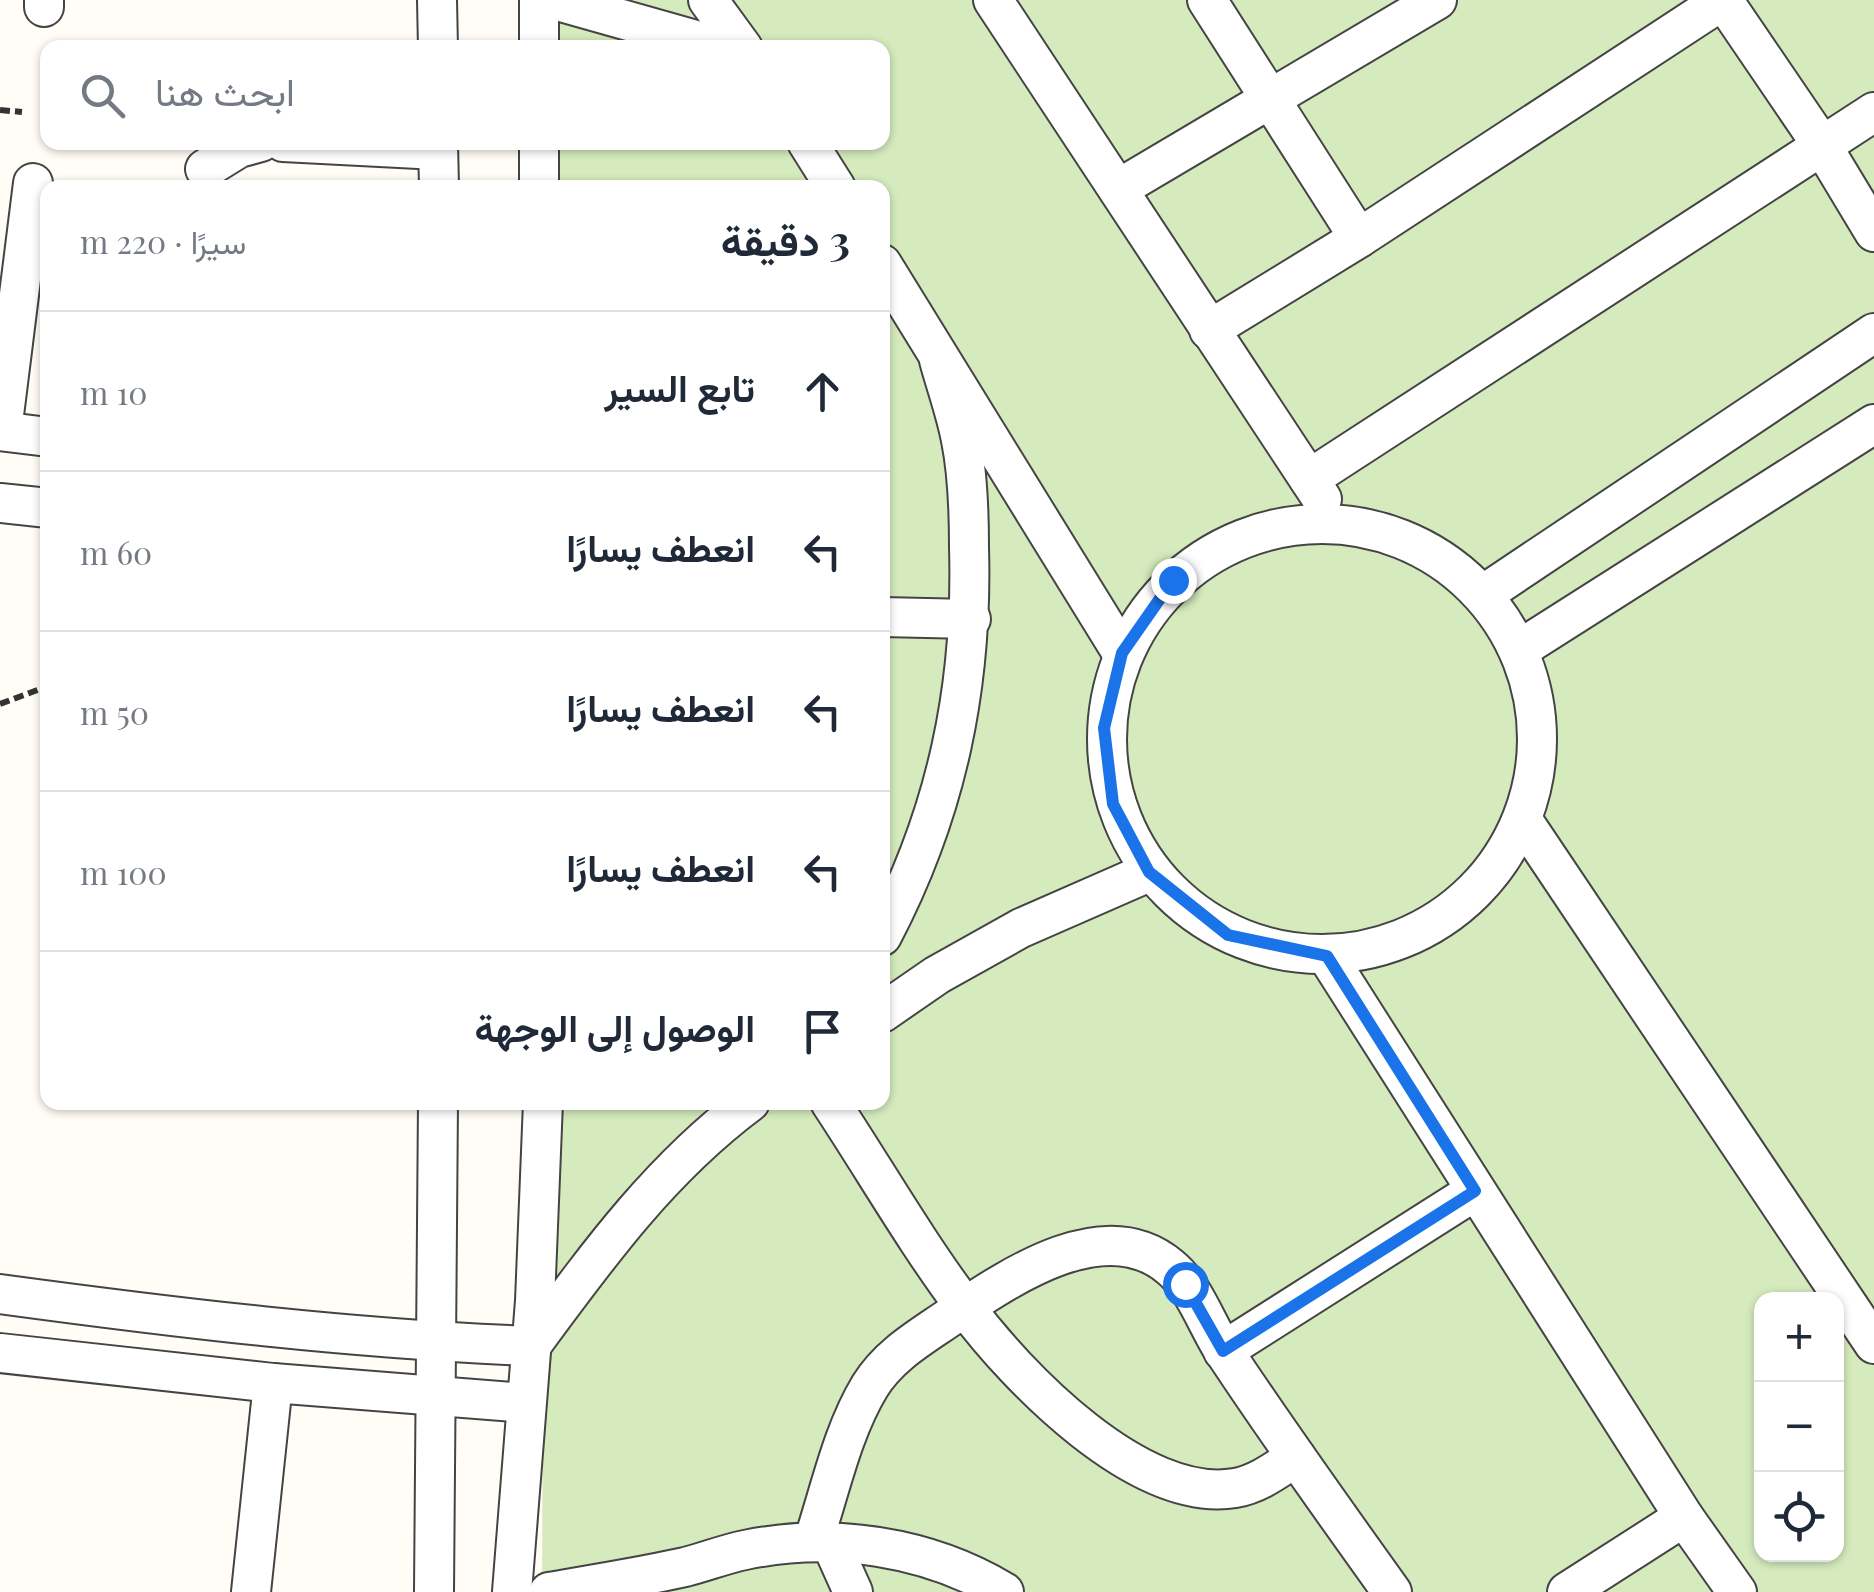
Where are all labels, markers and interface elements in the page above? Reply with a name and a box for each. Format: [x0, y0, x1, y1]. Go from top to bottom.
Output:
search box [40, 40, 890, 150]
text: ابحث هنا [155, 65, 295, 116]
icon: search [75, 68, 130, 123]
text: 3 دقيقة [721, 211, 850, 267]
text: سيرًا · 220 m [80, 219, 246, 262]
text: تابع السير [604, 361, 755, 412]
icon: ahead [795, 364, 850, 419]
text: 10 m [80, 370, 147, 413]
text: انعطف يسارًا [566, 521, 755, 572]
icon: left [795, 524, 850, 579]
text: 60 m [80, 530, 152, 573]
route end [1151, 558, 1197, 604]
text: انعطف يسارًا [566, 681, 755, 732]
icon: left [795, 684, 850, 739]
text: 50 m [80, 690, 149, 733]
text: انعطف يسارًا [566, 841, 755, 892]
icon: left [795, 844, 850, 899]
text: 100 m [80, 850, 167, 893]
text: الوصول إلى الوجهة [475, 1001, 755, 1052]
icon: arrive [795, 1004, 850, 1059]
route start [1163, 1262, 1209, 1308]
map controls [1754, 1292, 1844, 1562]
button: + [1754, 1292, 1844, 1382]
button: − [1754, 1382, 1844, 1472]
button: locate [1754, 1472, 1844, 1562]

